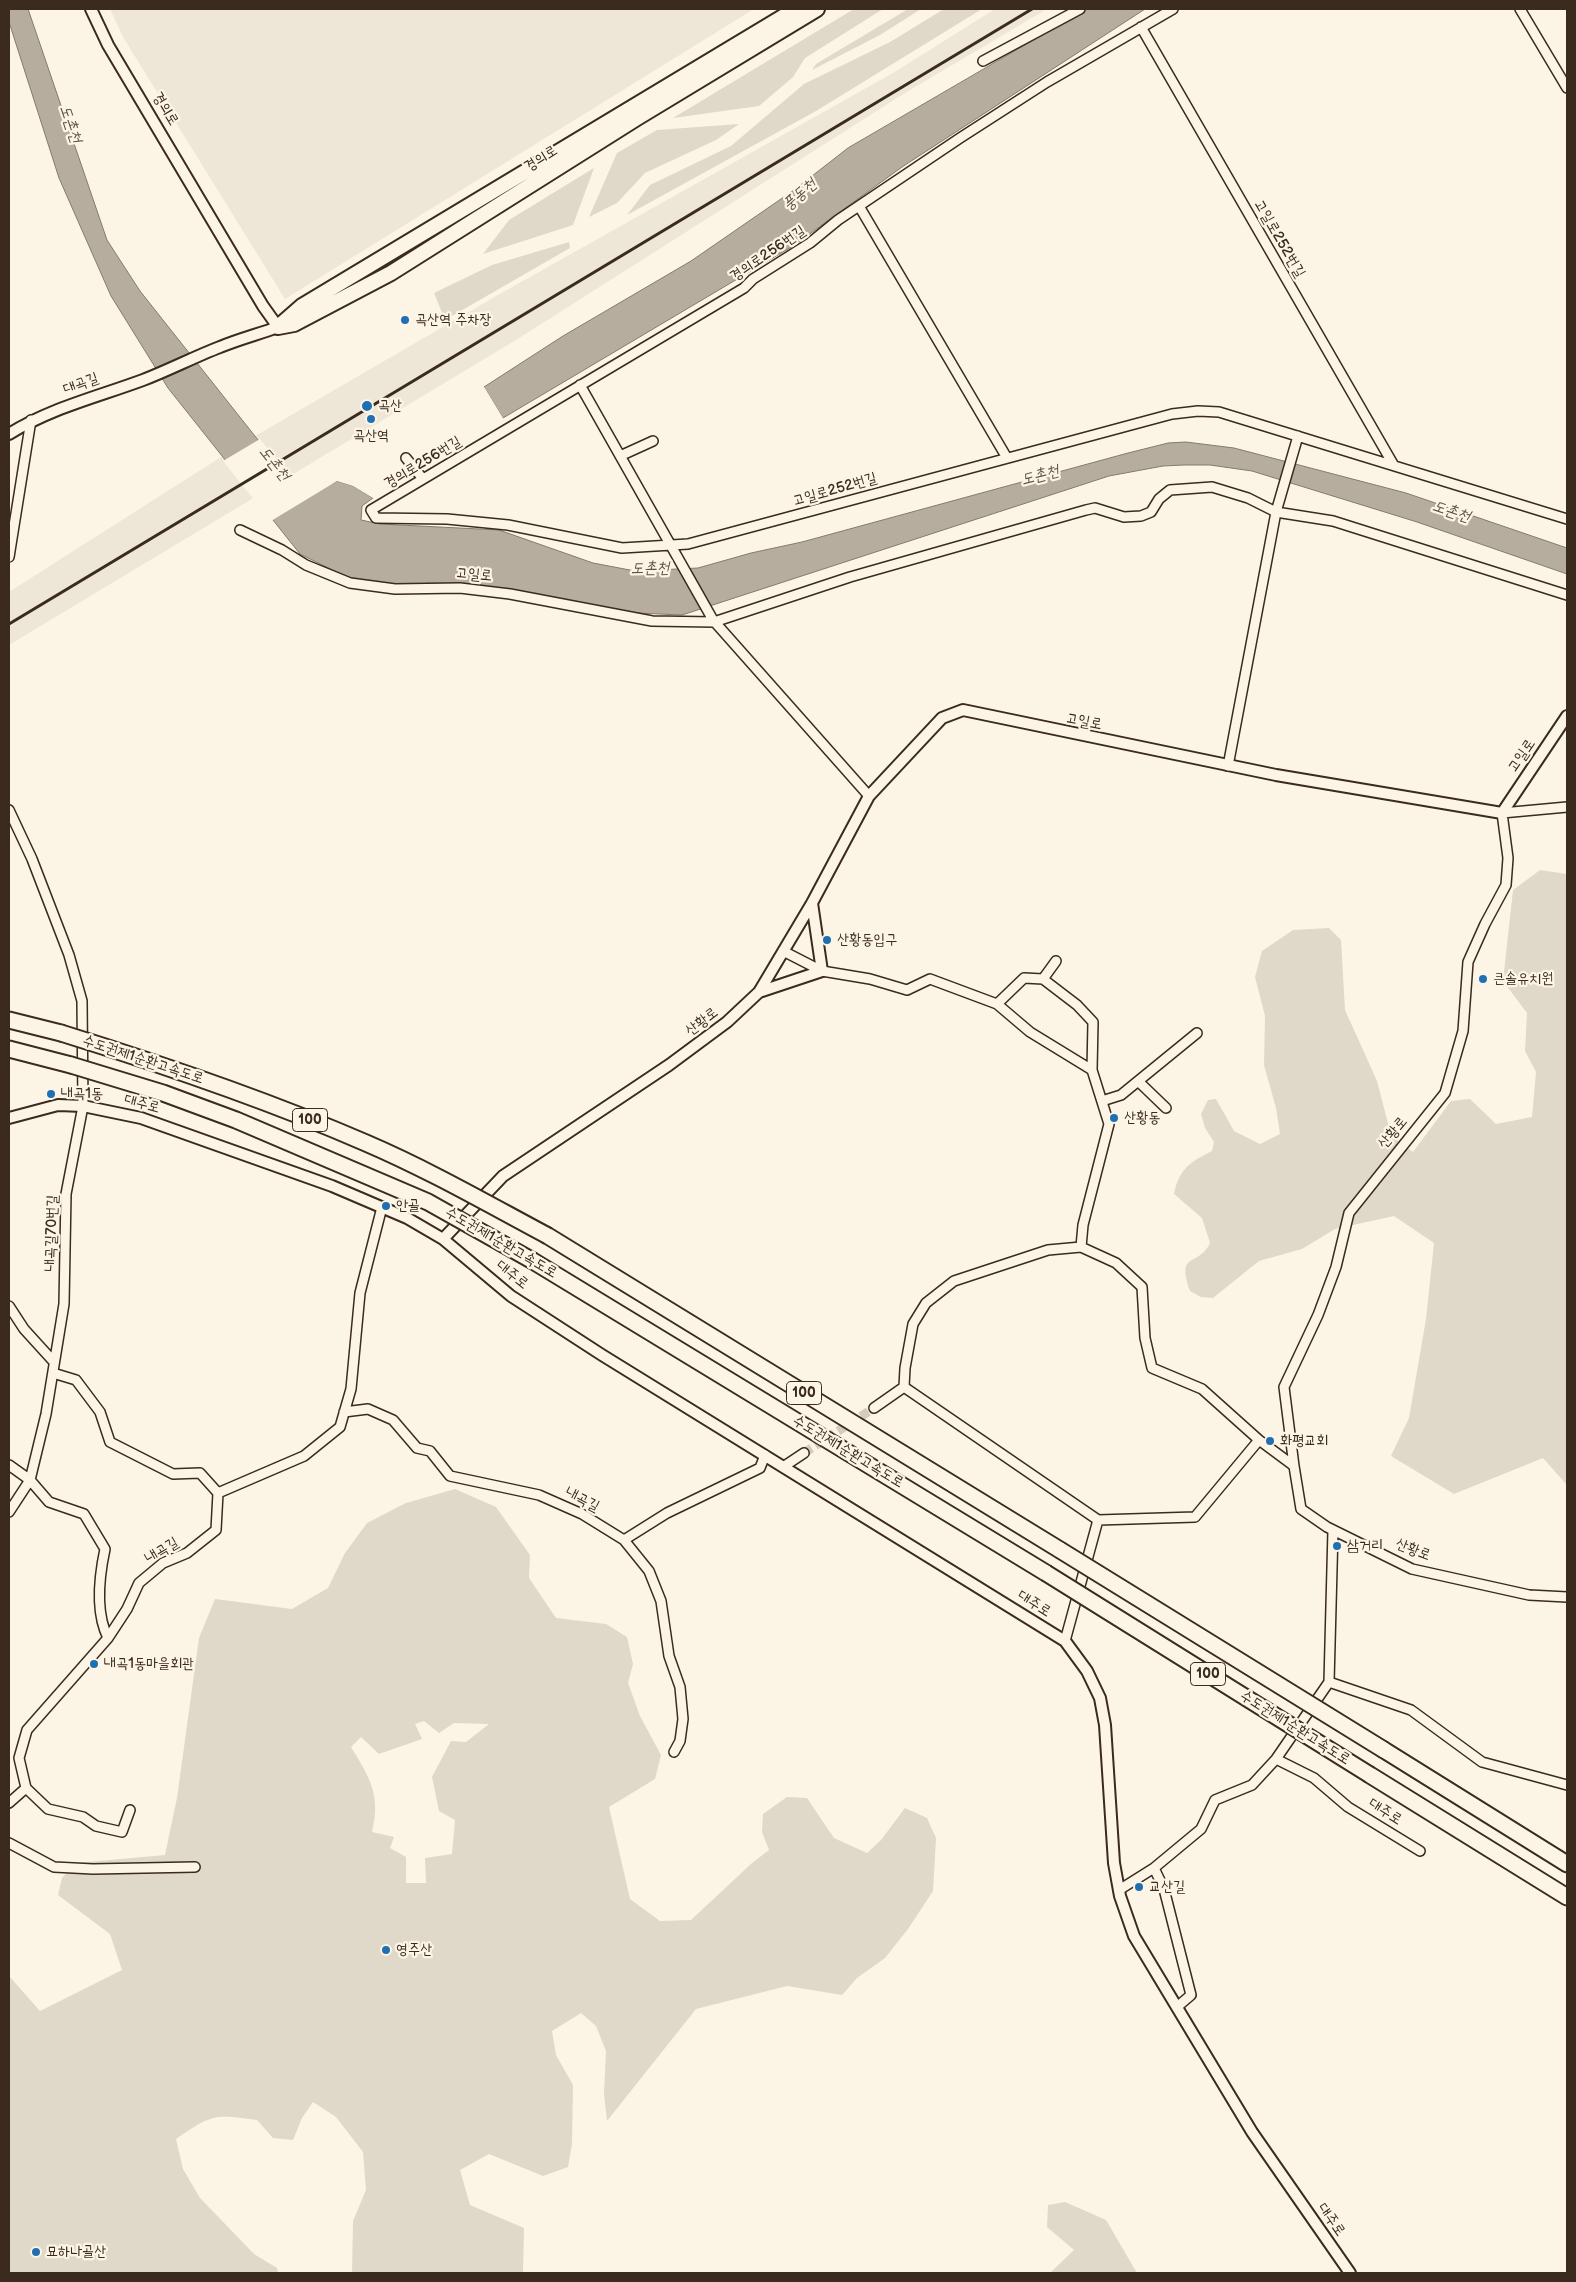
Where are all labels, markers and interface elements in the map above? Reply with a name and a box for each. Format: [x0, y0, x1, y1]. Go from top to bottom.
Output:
street label: 경의로 [148, 89, 182, 129]
water label: 도촌천 [55, 103, 85, 145]
street label: 경의로 [521, 142, 561, 176]
water label: 풍동천 [779, 175, 821, 215]
street label: 고일로252번길 [1250, 197, 1308, 281]
street label: 경의로256번길 [727, 222, 809, 286]
place label: 곡산역 주차장 [415, 311, 491, 329]
marker: 곡산역 주차장 [399, 314, 411, 326]
street label: 대곡길 [61, 369, 101, 399]
place label: 곡산 [378, 397, 402, 415]
marker: 곡산 [360, 399, 374, 413]
marker: 곡산역 [365, 413, 377, 425]
place label: 곡산역 [353, 427, 389, 445]
street label: 경의로256번길 [381, 433, 465, 493]
water label: 도촌천 [254, 443, 294, 485]
water label: 도촌천 [1019, 462, 1061, 490]
street label: 고일로252번길 [791, 469, 879, 511]
water label: 도촌천 [1430, 497, 1472, 527]
water label: 도촌천 [631, 559, 669, 579]
street label: 고일로 [455, 564, 493, 586]
street label: 고일로 [1065, 710, 1103, 734]
street label: 고일로 [1504, 736, 1540, 776]
place label: 산황동입구 [837, 931, 897, 949]
marker: 산황동입구 [821, 934, 833, 946]
place label: 큰솔유치원 [1493, 970, 1553, 988]
marker: 큰솔유치원 [1477, 973, 1489, 985]
street label: 산황로 [682, 1004, 722, 1040]
street label: 수도권제1순환고속도로 [80, 1032, 206, 1088]
place label: 내곡1동 [61, 1085, 103, 1103]
marker: 내곡1동 [45, 1088, 57, 1100]
street label: 대주로 [122, 1091, 162, 1117]
road number: 100 [292, 1108, 328, 1132]
place label: 산황동 [1124, 1109, 1160, 1127]
marker: 산황동 [1108, 1112, 1120, 1124]
street label: 산황로 [1374, 1113, 1412, 1153]
street label: 내곡길70번길 [42, 1194, 62, 1272]
place label: 안골 [396, 1197, 420, 1215]
marker: 안골 [380, 1200, 392, 1212]
street label: 수도권제1순환고속도로 [442, 1204, 560, 1282]
street label: 대주로 [492, 1257, 532, 1293]
road number: 100 [786, 1382, 822, 1405]
street label: 수도권제1순환고속도로 [789, 1412, 907, 1492]
place label: 화평교회 [1280, 1432, 1328, 1450]
marker: 화평교회 [1264, 1435, 1276, 1447]
street label: 내곡길 [562, 1484, 602, 1516]
street label: 내곡길 [142, 1534, 182, 1568]
street label: 산황로 [1393, 1535, 1433, 1565]
place label: 삼거리 [1347, 1537, 1383, 1555]
marker: 삼거리 [1331, 1540, 1343, 1552]
street label: 대주로 [1014, 1587, 1054, 1621]
place label: 내곡1동마을회관 [104, 1655, 194, 1673]
marker: 내곡1동마을회관 [88, 1658, 100, 1670]
road number: 100 [1190, 1662, 1226, 1686]
street label: 수도권제1순환고속도로 [1237, 1687, 1353, 1769]
street label: 대주로 [1365, 1795, 1405, 1829]
place label: 교산길 [1149, 1878, 1185, 1896]
marker: 교산길 [1133, 1881, 1145, 1893]
place label: 영주산 [396, 1941, 432, 1959]
marker: 영주산 [380, 1944, 392, 1956]
street label: 대주로 [1313, 2200, 1349, 2240]
place label: 묘하나골산 [46, 2243, 106, 2261]
marker: 묘하나골산 [30, 2246, 42, 2258]

